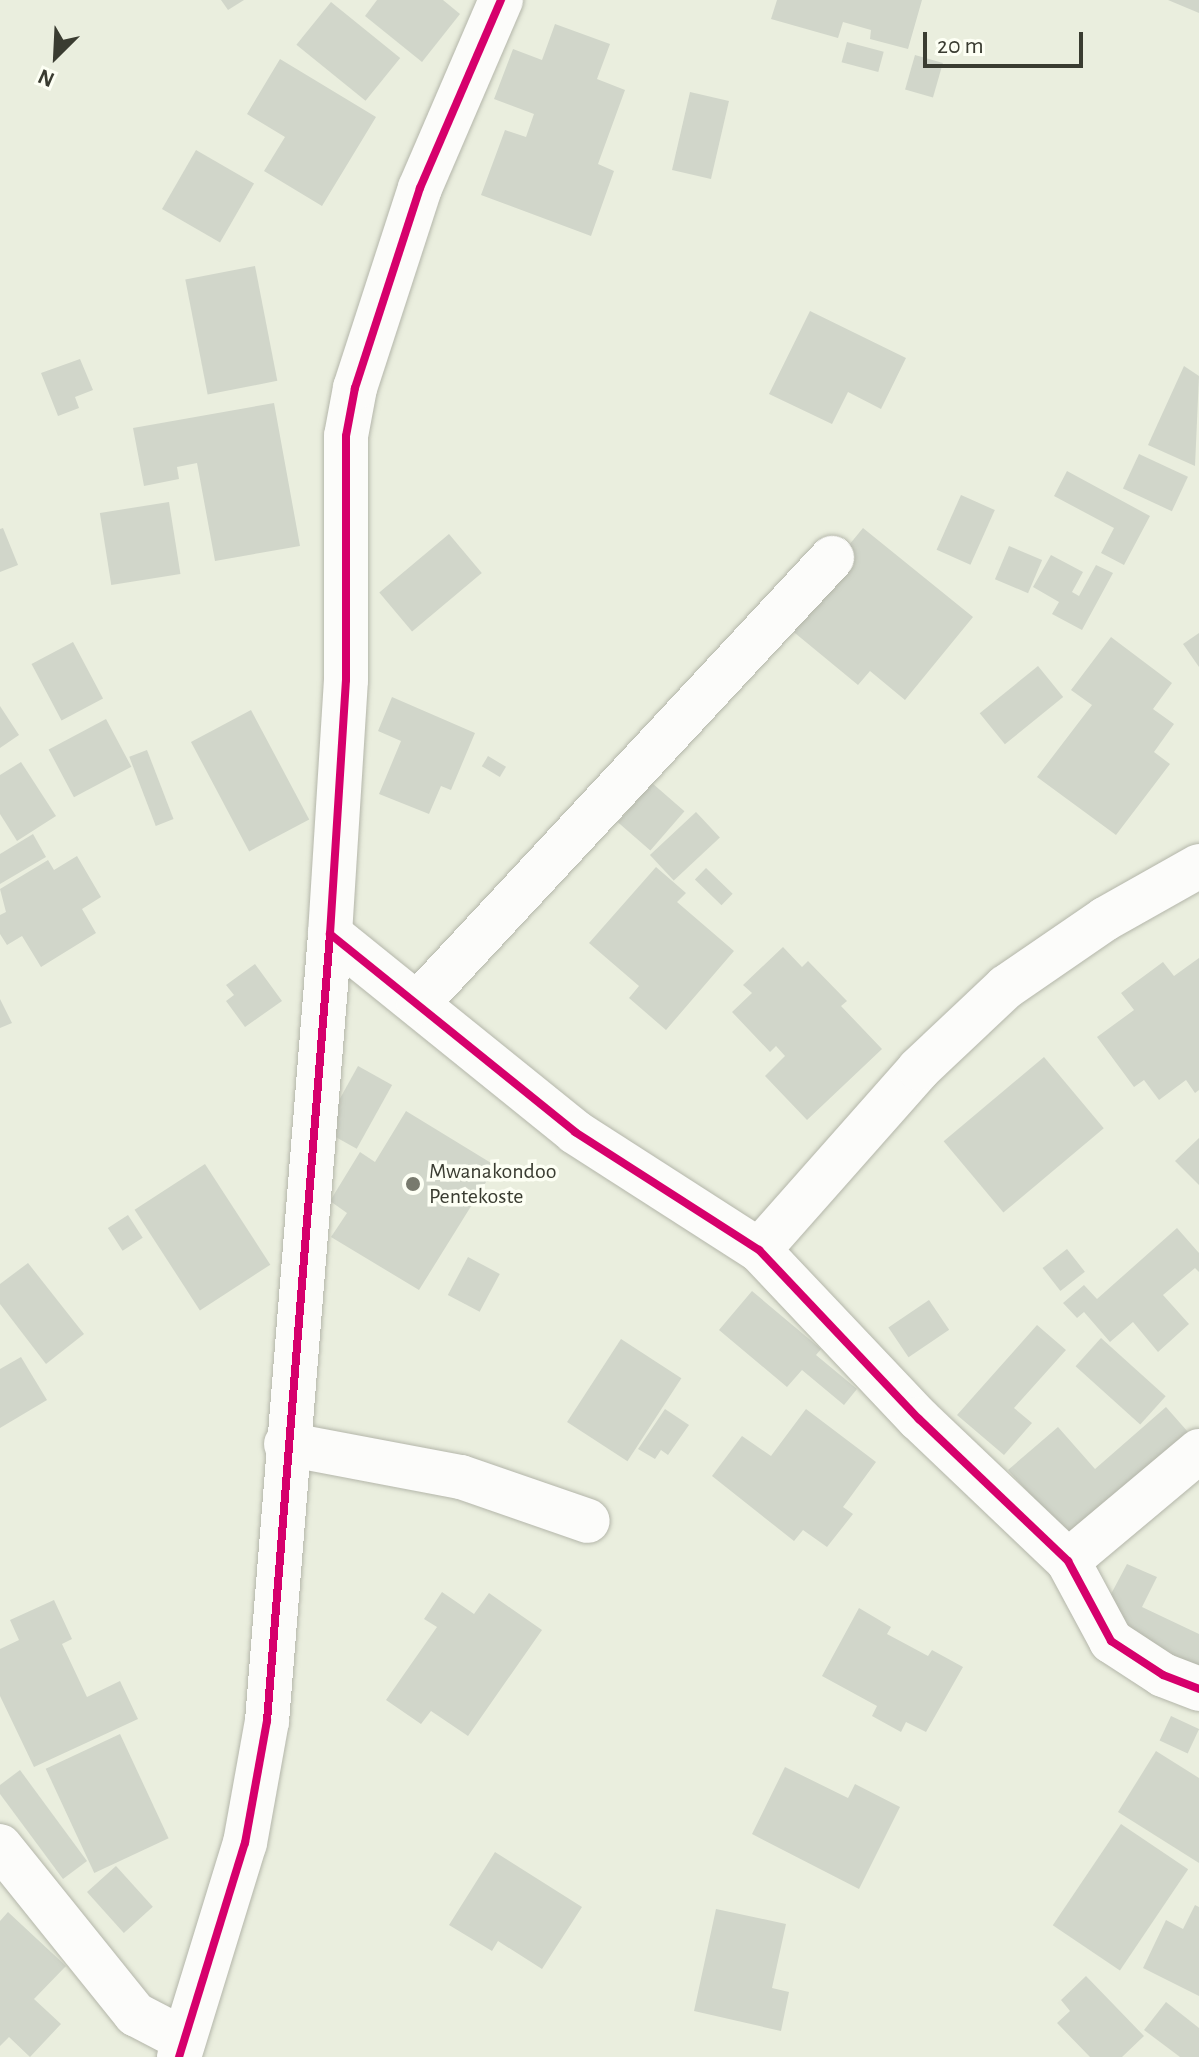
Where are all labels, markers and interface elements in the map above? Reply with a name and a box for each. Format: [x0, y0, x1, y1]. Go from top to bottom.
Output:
north arrow [16, 16, 96, 96]
scale bar [927, 16, 1087, 66]
text: 20 m [937, 34, 984, 58]
text: N [35, 65, 58, 91]
place label: Mwanakondoo Pentekoste [429, 1158, 556, 1210]
marker: Mwanakondoo Pentekoste [404, 1175, 422, 1193]

